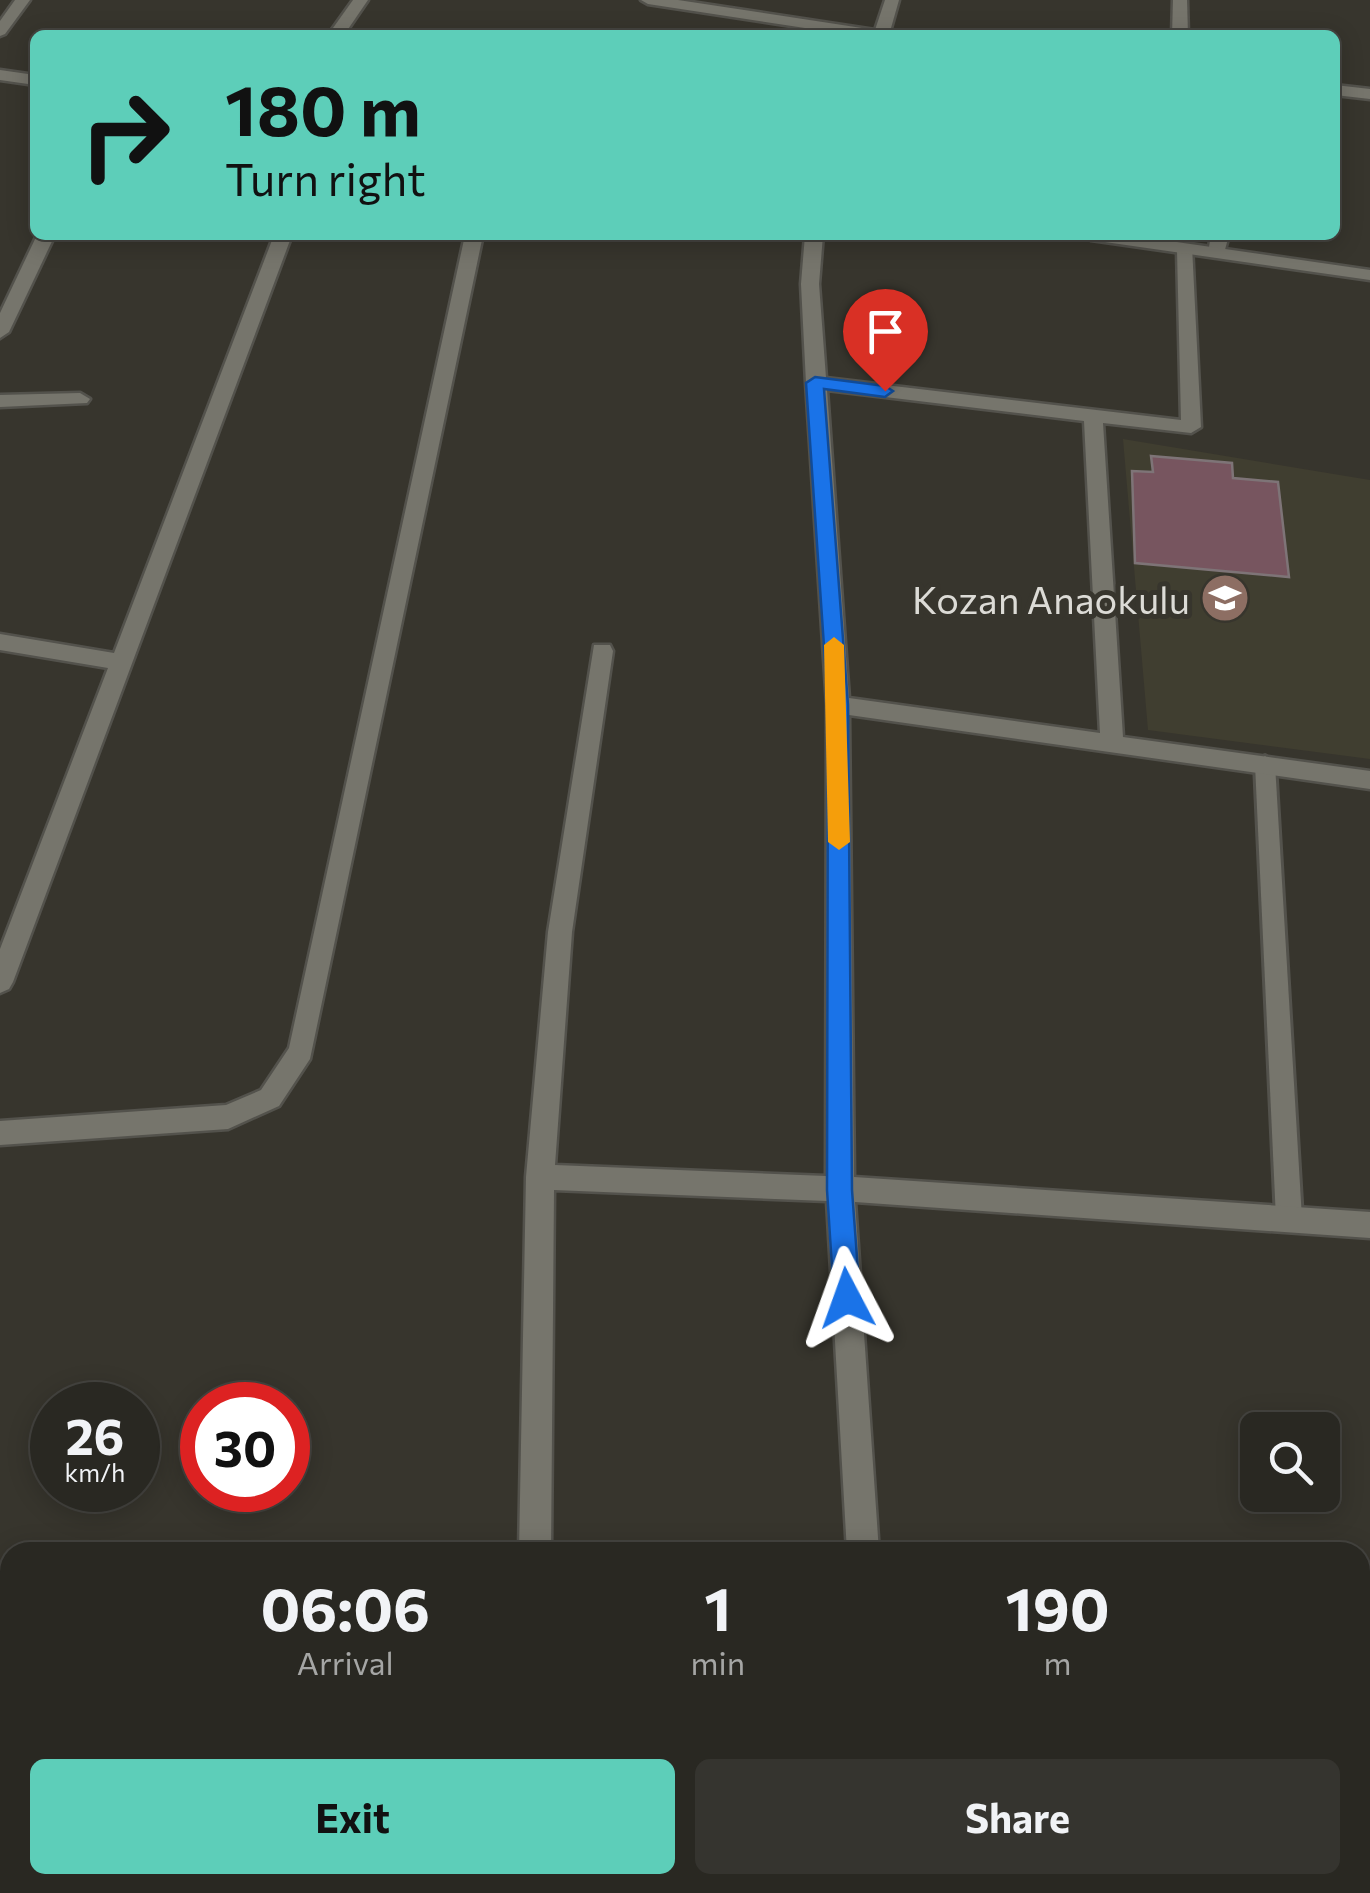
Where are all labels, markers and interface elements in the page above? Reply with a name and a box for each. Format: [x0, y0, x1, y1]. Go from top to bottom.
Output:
text: 180 m [225, 65, 421, 150]
icon: right [60, 70, 190, 200]
text: Turn right [225, 150, 426, 205]
pin [843, 289, 928, 392]
icon: arrive [858, 304, 913, 359]
school or university icon: Kozan Anaokulu [1199, 572, 1251, 624]
place label: Kozan Anaokulu [912, 575, 1190, 622]
position arrow [795, 1246, 899, 1350]
speed limit sign: 30 [180, 1382, 310, 1512]
text: 26 [65, 1404, 124, 1465]
map controls [1240, 1412, 1340, 1512]
button: search [1240, 1412, 1340, 1512]
text: km/h [65, 1457, 125, 1487]
text: 06:06 [260, 1570, 430, 1643]
text: 1 [704, 1570, 731, 1643]
text: 190 [1006, 1570, 1110, 1643]
text: Arrival [297, 1642, 394, 1682]
text: min [691, 1642, 745, 1682]
text: m [1044, 1642, 1071, 1682]
button: Exit [30, 1759, 675, 1874]
button: Share [695, 1759, 1340, 1874]

